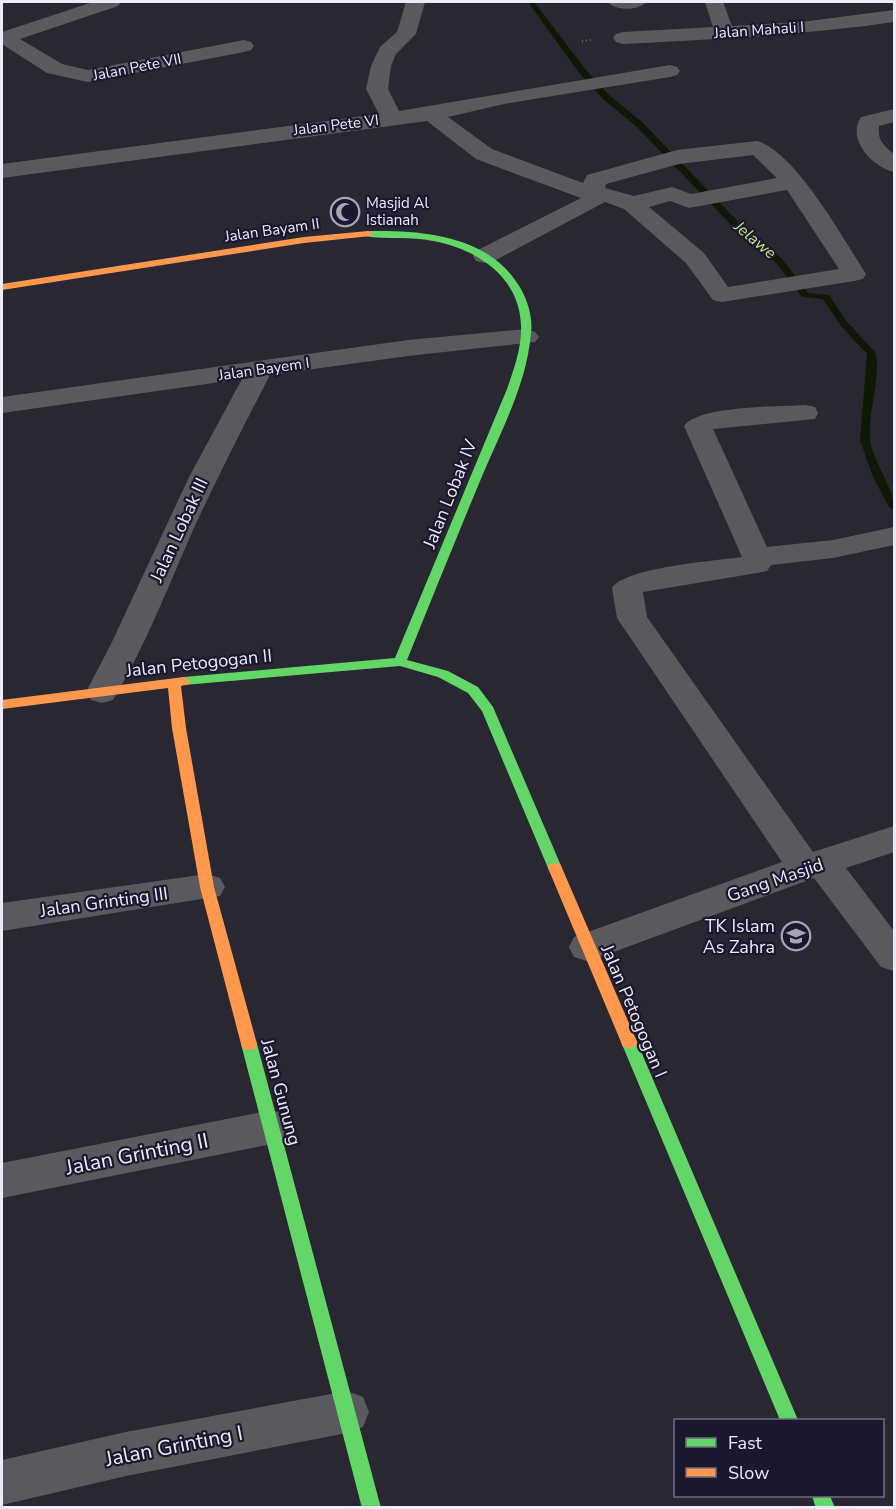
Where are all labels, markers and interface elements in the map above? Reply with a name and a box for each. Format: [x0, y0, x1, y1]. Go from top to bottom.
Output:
street label: Jalan Mahali I [712, 17, 805, 43]
street label: Jalan Pete VII [90, 49, 183, 86]
street label: Jalan Pete VI [291, 110, 380, 140]
place label: Masjid Al Istianah [366, 193, 430, 230]
mosque icon: Masjid Al Istianah [329, 196, 361, 228]
street label: Jalan Bayam II [222, 213, 321, 247]
water label: Jelawe [729, 215, 781, 264]
street label: Jalan Bayem I [216, 353, 311, 385]
street label: Jalan Lobak IV [417, 435, 483, 553]
street label: Jalan Lobak III [144, 474, 214, 587]
street label: Jalan Petogogan II [124, 643, 273, 683]
street label: Gang Masjid [724, 852, 826, 908]
street label: Jalan Grinting III [38, 881, 169, 923]
place label: TK Islam As Zahra [703, 914, 775, 959]
school or university icon: TK Islam As Zahra [780, 920, 812, 952]
street label: Jalan Petogogan I [595, 940, 673, 1081]
street label: Jalan Gunung [255, 1035, 307, 1148]
street label: Jalan Grinting II [62, 1126, 211, 1182]
street label: Jalan Grinting I [102, 1419, 245, 1473]
legend [674, 1419, 884, 1497]
text: Fast [728, 1431, 763, 1455]
text: Slow [728, 1461, 769, 1485]

